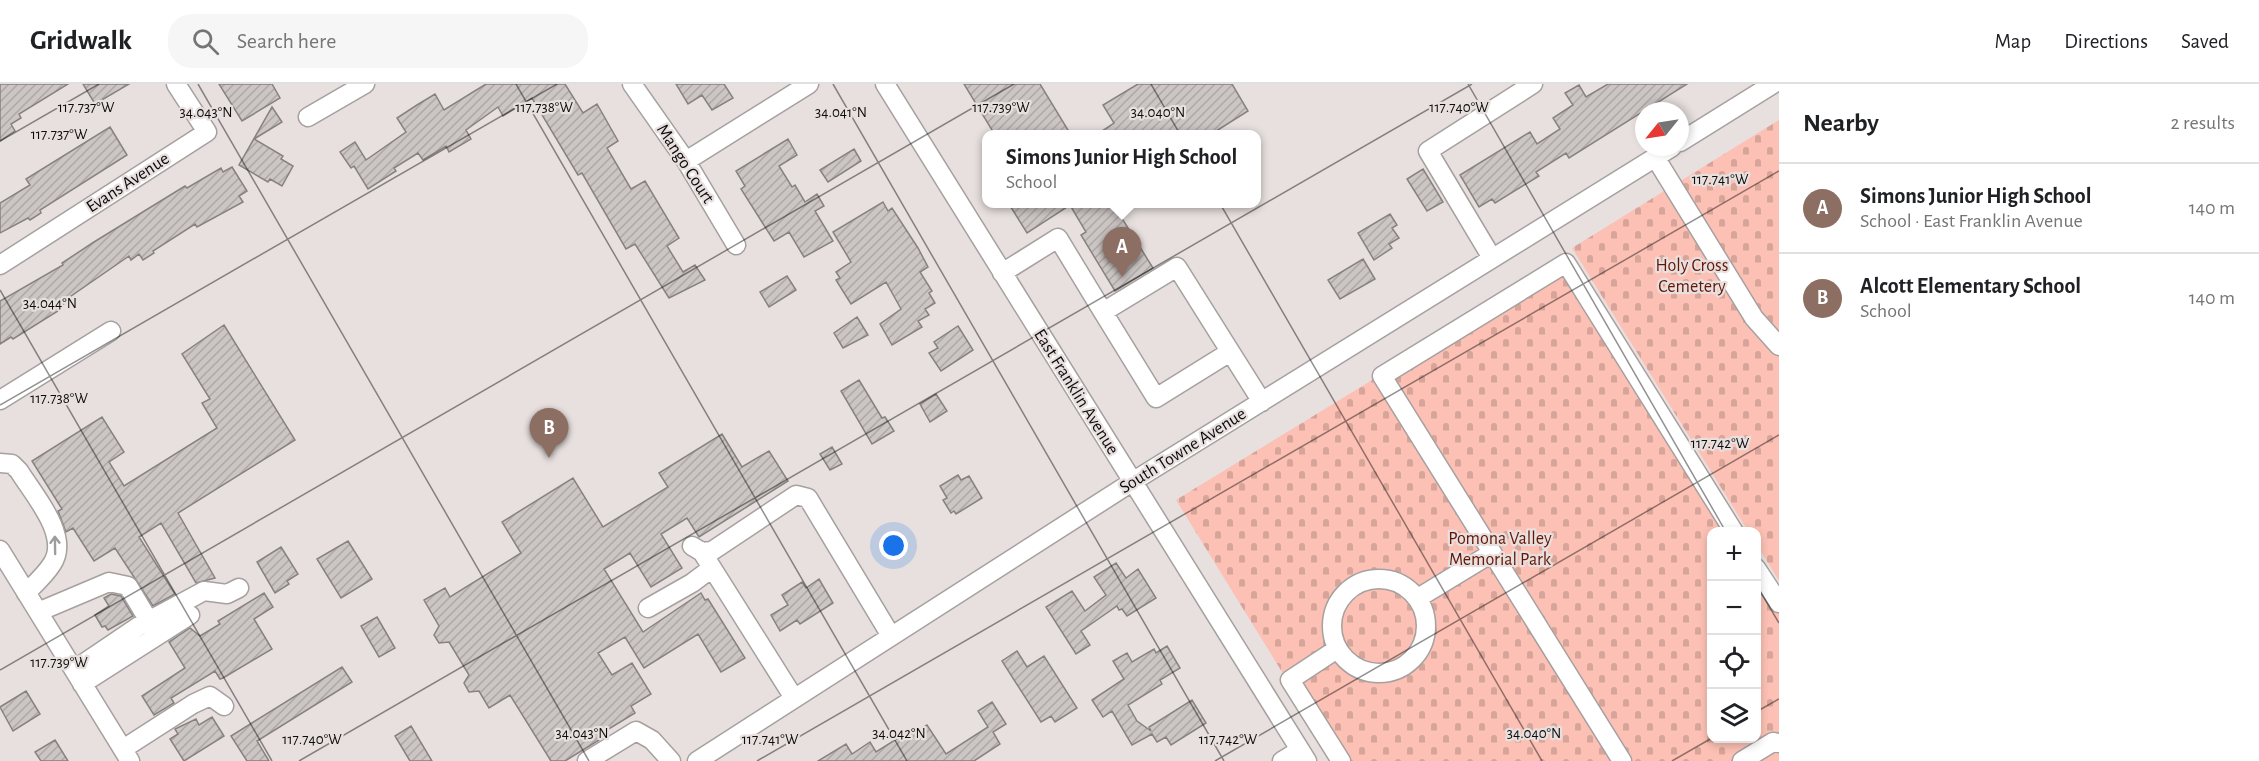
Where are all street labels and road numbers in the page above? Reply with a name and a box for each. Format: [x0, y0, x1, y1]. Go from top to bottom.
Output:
street label: Mango Court [653, 121, 717, 207]
street label: Evans Avenue [83, 150, 173, 216]
street label: East Franklin Avenue [1030, 326, 1122, 458]
street label: South Towne Avenue [1116, 405, 1250, 497]

